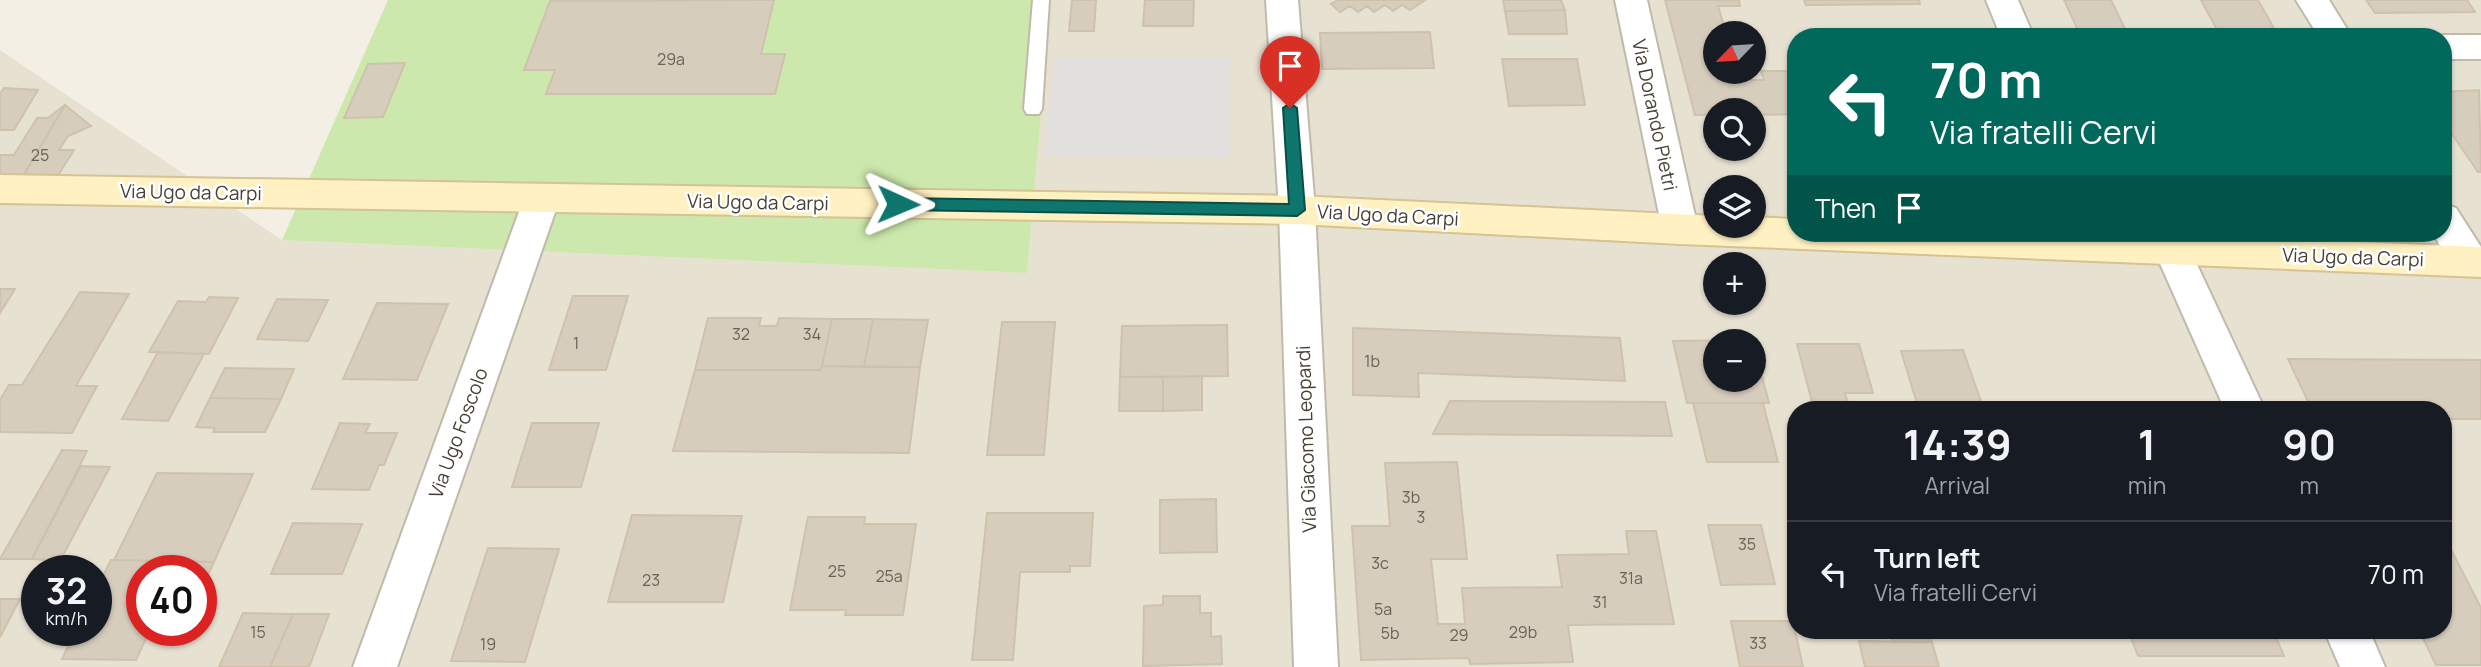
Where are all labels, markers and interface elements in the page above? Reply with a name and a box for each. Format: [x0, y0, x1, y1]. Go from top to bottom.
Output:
north arrow [1703, 21, 1766, 84]
map controls [1703, 21, 1766, 392]
pin [1260, 36, 1320, 108]
street label: Via Dorando Pietri [1626, 37, 1684, 193]
text: 70 m [1930, 46, 2042, 113]
icon: arrive [1271, 47, 1309, 85]
house number: 29a [657, 48, 685, 70]
icon: left [1815, 56, 1906, 147]
button: search [1703, 98, 1766, 161]
text: Via fratelli Cervi [1930, 110, 2157, 154]
house number: 25 [31, 144, 49, 166]
position arrow [861, 167, 935, 241]
button: layers [1703, 175, 1766, 238]
street label: Via Ugo da Carpi [120, 178, 262, 206]
street label: Via Ugo da Carpi [687, 188, 829, 216]
icon: arrive [1890, 189, 1928, 227]
text: Then [1815, 190, 1876, 226]
street label: Via Ugo da Carpi [1317, 198, 1459, 232]
street label: Via Ugo da Carpi [2282, 242, 2424, 272]
button: + [1703, 252, 1766, 315]
house number: 32 [732, 323, 750, 345]
house number: 34 [803, 323, 821, 345]
button: − [1703, 329, 1766, 392]
house number: 1 [573, 332, 579, 354]
street label: Via Giacomo Leopardi [1290, 345, 1322, 533]
house number: 1b [1364, 350, 1380, 372]
street label: Via Ugo Foscolo [422, 364, 494, 502]
text: 14:39 [1903, 415, 2012, 473]
text: 1 [2138, 415, 2156, 473]
text: 90 [2282, 415, 2336, 473]
text: Arrival [1925, 469, 1990, 501]
text: min [2128, 469, 2166, 501]
text: m [2299, 469, 2319, 501]
house number: 3b [1402, 486, 1420, 508]
house number: 3 [1417, 506, 1425, 528]
house number: 35 [1738, 533, 1756, 555]
text: Turn left [1874, 540, 1981, 576]
house number: 3c [1371, 552, 1389, 574]
speed limit sign: 40 [126, 555, 217, 646]
icon: left [1815, 555, 1853, 593]
text: 70 m [2368, 556, 2424, 592]
house number: 25 [828, 560, 846, 582]
house number: 25a [875, 565, 903, 587]
text: 32 [46, 567, 87, 615]
house number: 31a [1619, 567, 1643, 589]
house number: 23 [642, 569, 660, 591]
text: Via fratelli Cervi [1874, 576, 2037, 608]
house number: 31 [1592, 591, 1608, 613]
house number: 5a [1374, 598, 1392, 620]
text: km/h [46, 606, 87, 630]
house number: 15 [250, 621, 266, 643]
house number: 29b [1509, 621, 1537, 643]
house number: 5b [1381, 622, 1399, 644]
house number: 29 [1449, 624, 1469, 646]
house number: 33 [1749, 632, 1767, 654]
house number: 19 [480, 633, 496, 655]

